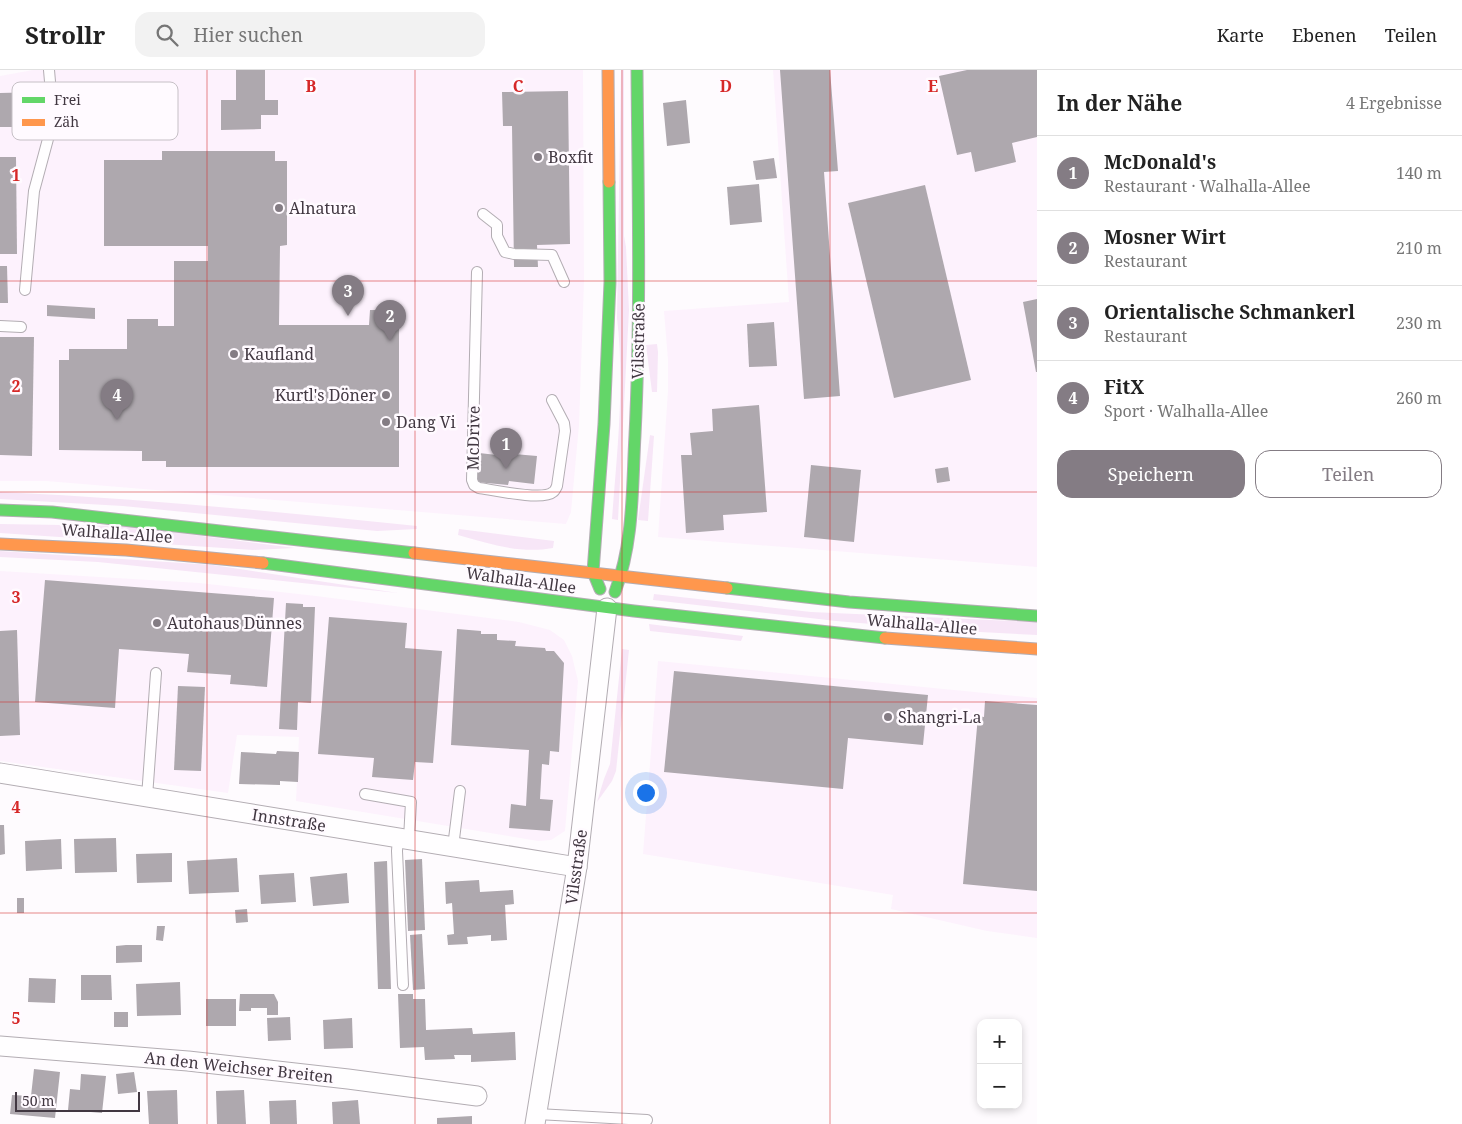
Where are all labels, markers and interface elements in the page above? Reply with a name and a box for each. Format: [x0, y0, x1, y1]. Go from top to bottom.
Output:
search box [135, 12, 485, 57]
text: Strollr [25, 18, 105, 51]
icon: search [153, 21, 181, 49]
text: Hier suchen [193, 22, 303, 48]
text: Karte [1217, 23, 1264, 47]
text: Ebenen [1292, 23, 1357, 47]
text: Teilen [1385, 23, 1437, 47]
text: B [306, 75, 317, 97]
text: C [513, 75, 524, 97]
text: D [720, 75, 732, 97]
text: E [928, 75, 938, 97]
legend [12, 82, 178, 140]
text: In der Nähe [1057, 89, 1182, 117]
text: Frei [54, 90, 81, 109]
text: 4 Ergebnisse [1346, 92, 1442, 114]
text: Zäh [54, 112, 79, 131]
place label: Boxfit [548, 146, 594, 168]
text: McDonald's [1104, 149, 1216, 175]
marker: Boxfit [532, 151, 544, 163]
text: 1 [1068, 162, 1078, 184]
text: 140 m [1396, 162, 1442, 184]
text: 1 [11, 164, 21, 186]
text: Restaurant · Walhalla-Allee [1104, 175, 1311, 197]
place label: Alnatura [289, 197, 357, 219]
marker: Alnatura [273, 202, 285, 214]
text: Mosner Wirt [1104, 224, 1226, 250]
text: 2 [1068, 237, 1078, 259]
text: 210 m [1396, 237, 1442, 259]
text: Restaurant [1104, 250, 1187, 272]
pin: 3 [332, 275, 364, 316]
text: Orientalische Schmankerl [1104, 299, 1355, 325]
pin: 2 [374, 300, 406, 341]
street label: Vilsstraße [626, 303, 650, 379]
text: 3 [1068, 312, 1078, 334]
text: 230 m [1396, 312, 1442, 334]
text: Restaurant [1104, 325, 1187, 347]
place label: Kaufland [244, 343, 314, 365]
marker: Kaufland [228, 348, 240, 360]
text: FitX [1104, 374, 1144, 400]
text: 2 [11, 375, 21, 397]
pin: 4 [101, 379, 133, 420]
place label: Kurtl's Döner [275, 384, 376, 406]
text: 4 [1068, 387, 1078, 409]
text: 260 m [1396, 387, 1442, 409]
marker: Kurtl's Döner [380, 389, 392, 401]
text: Sport · Walhalla-Allee [1104, 400, 1268, 422]
street label: McDrive [461, 405, 485, 471]
place label: Dang Vi [396, 411, 456, 433]
marker: Dang Vi [380, 416, 392, 428]
pin: 1 [490, 428, 522, 469]
button: Speichern [1057, 450, 1245, 498]
button: Teilen [1255, 450, 1442, 498]
street label: Walhalla-Allee [61, 518, 173, 548]
street label: Walhalla-Allee [465, 561, 577, 599]
text: 3 [11, 586, 21, 608]
street label: Walhalla-Allee [866, 608, 978, 640]
place label: Autohaus Dünnes [167, 612, 302, 634]
marker: Autohaus Dünnes [151, 617, 163, 629]
place label: Shangri-La [898, 706, 981, 728]
marker: Shangri-La [882, 711, 894, 723]
your location [633, 780, 659, 806]
text: 4 [11, 796, 21, 818]
street label: Innstraße [250, 803, 328, 837]
street label: Vilsstraße [560, 828, 592, 906]
text: 5 [11, 1007, 21, 1029]
map controls [977, 1019, 1022, 1109]
button: + [977, 1019, 1022, 1064]
street label: An den Weichser Breiten [143, 1046, 335, 1088]
button: − [977, 1064, 1022, 1109]
scale bar [15, 1089, 140, 1112]
text: 50 m [22, 1091, 55, 1110]

